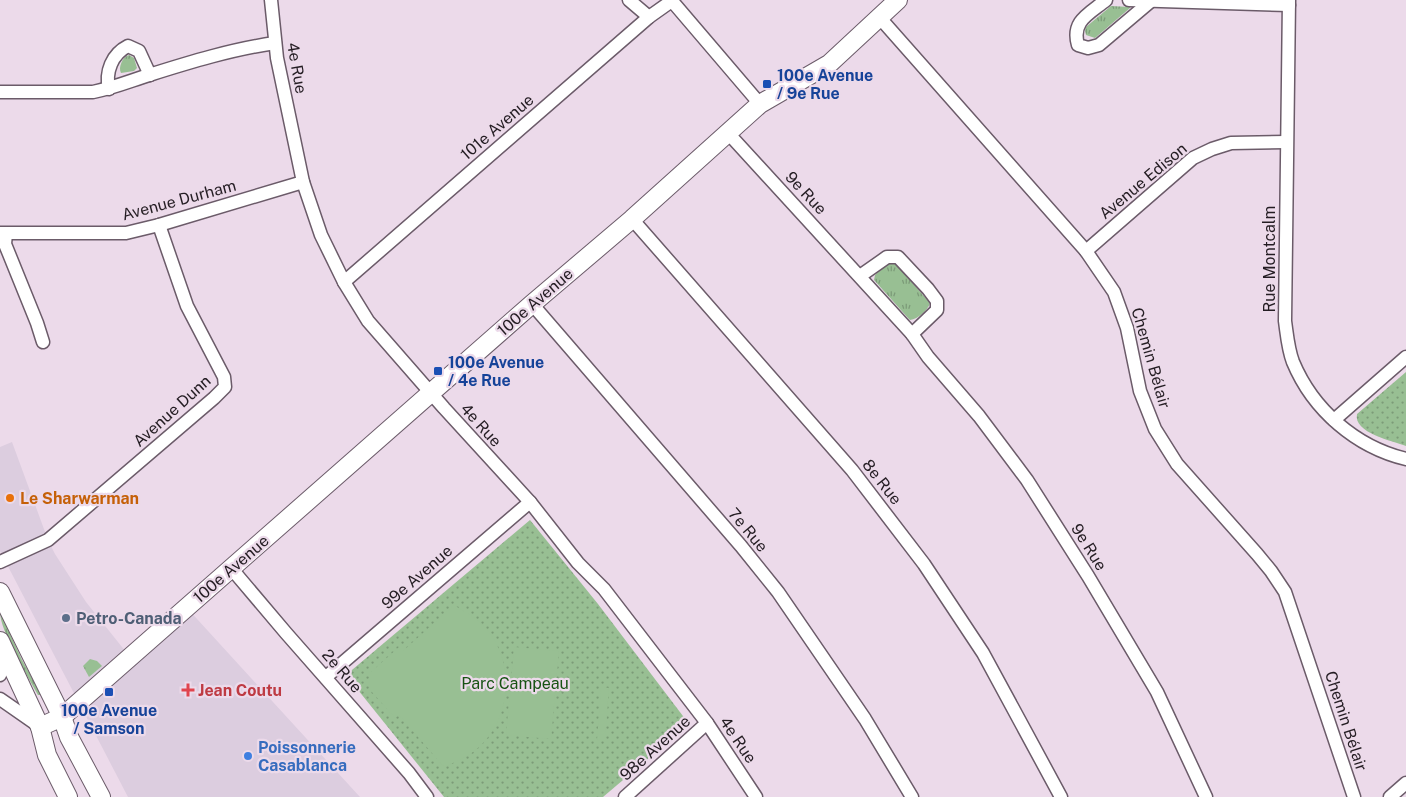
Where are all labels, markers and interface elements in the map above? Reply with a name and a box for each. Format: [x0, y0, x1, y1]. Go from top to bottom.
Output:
street label: 4e Rue [283, 41, 311, 95]
place label: 100e Avenue / 9e Rue [777, 66, 873, 103]
marker: 100e Avenue / 9e Rue [761, 78, 773, 90]
street label: 101e Avenue [457, 90, 537, 164]
street label: Avenue Edison [1095, 139, 1191, 223]
street label: 9e Rue [781, 168, 831, 218]
street label: Avenue Durham [120, 176, 238, 224]
street label: Rue Montcalm [1260, 206, 1279, 312]
street label: 100e Avenue [493, 264, 577, 340]
street label: Chemin Bélair [1128, 305, 1174, 411]
place label: 100e Avenue / 4e Rue [448, 353, 544, 390]
marker: 100e Avenue / 4e Rue [432, 365, 444, 377]
street label: Avenue Dunn [129, 371, 215, 451]
street label: 4e Rue [457, 399, 505, 451]
street label: 8e Rue [858, 456, 906, 508]
place label: Le Sharwarman [20, 489, 139, 508]
marker: Le Sharwarman [4, 492, 16, 504]
street label: 7e Rue [724, 504, 772, 556]
street label: 9e Rue [1067, 520, 1111, 574]
street label: 100e Avenue [189, 531, 273, 607]
street label: 99e Avenue [378, 541, 456, 613]
place label: Petro-Canada [76, 609, 182, 628]
marker: Petro-Canada [60, 612, 72, 624]
street label: 2e Rue [318, 645, 366, 697]
street label: Chemin Bélair [1321, 669, 1371, 773]
park label: Parc Campeau [461, 674, 569, 693]
place label: Jean Coutu [198, 681, 282, 700]
marker: Jean Coutu [182, 684, 194, 696]
marker: 100e Avenue / Samson [103, 686, 115, 698]
place label: 100e Avenue / Samson [61, 701, 157, 738]
street label: 98e Avenue [616, 711, 694, 785]
street label: 4e Rue [716, 713, 760, 767]
place label: Poissonnerie Casablanca [258, 738, 356, 775]
marker: Poissonnerie Casablanca [242, 750, 254, 762]

